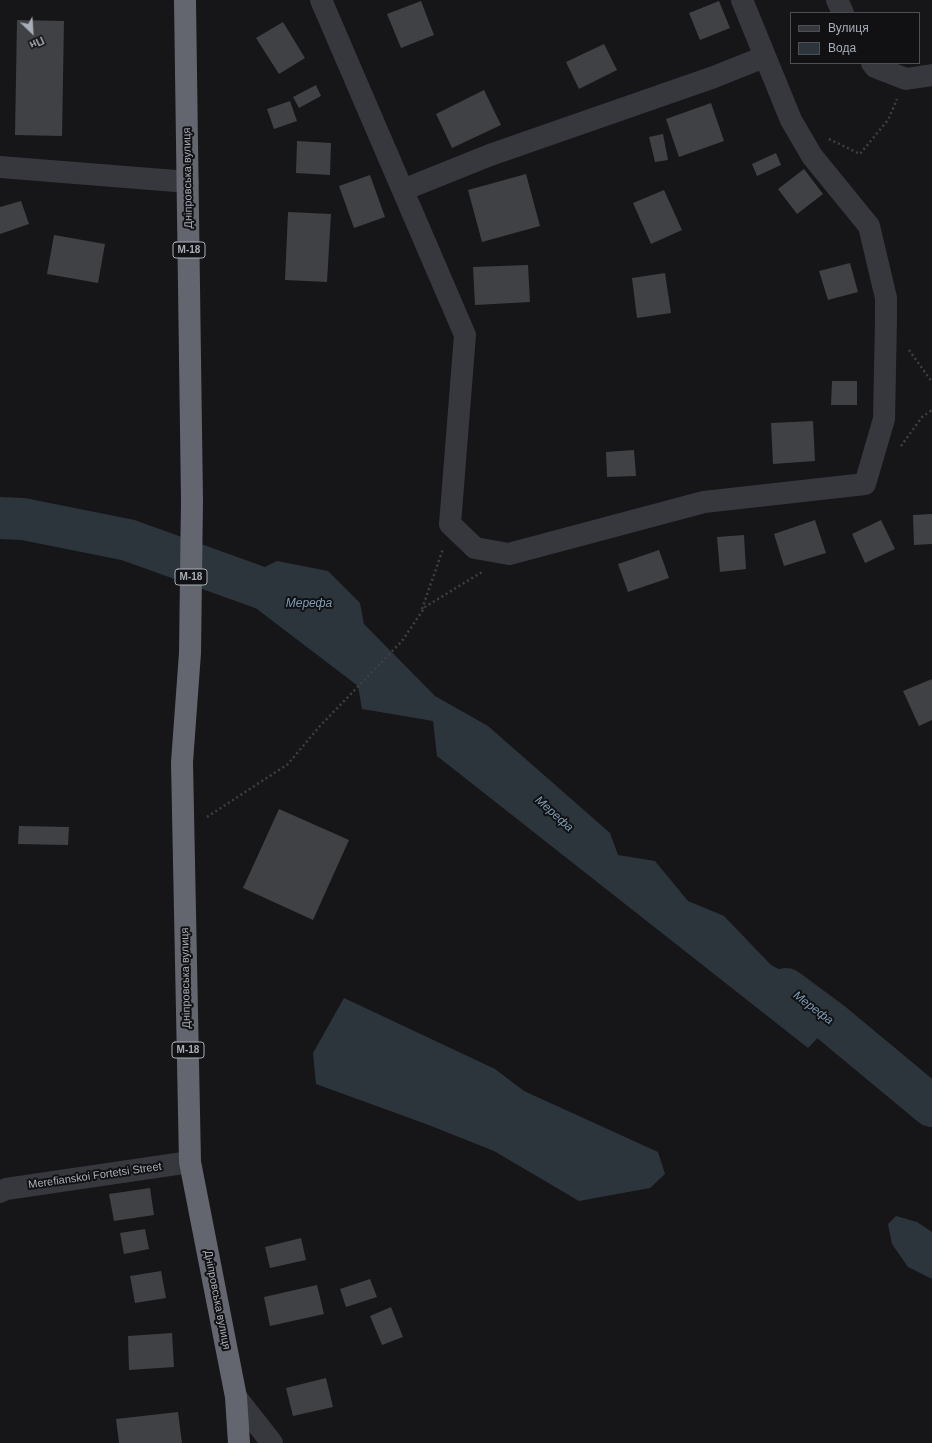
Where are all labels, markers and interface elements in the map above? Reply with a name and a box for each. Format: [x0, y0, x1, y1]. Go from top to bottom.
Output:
north arrow [12, 12, 52, 52]
legend [790, 12, 920, 64]
text: Вулиця [828, 21, 869, 35]
text: Пн [28, 34, 46, 51]
text: Вода [828, 41, 856, 55]
street label: Дніпровська вулиця [181, 127, 195, 229]
road number: М-18 [173, 242, 205, 258]
road number: М-18 [175, 569, 207, 585]
water label: Мерефа [286, 597, 332, 611]
water label: Мерефа [532, 793, 576, 835]
street label: Дніпровська вулиця [179, 927, 193, 1029]
water label: Мерефа [790, 988, 836, 1028]
road number: М-18 [172, 1042, 204, 1058]
street label: Merefianskoi Fortetsi Street [27, 1160, 163, 1192]
street label: Дніпровська вулиця [201, 1249, 233, 1351]

